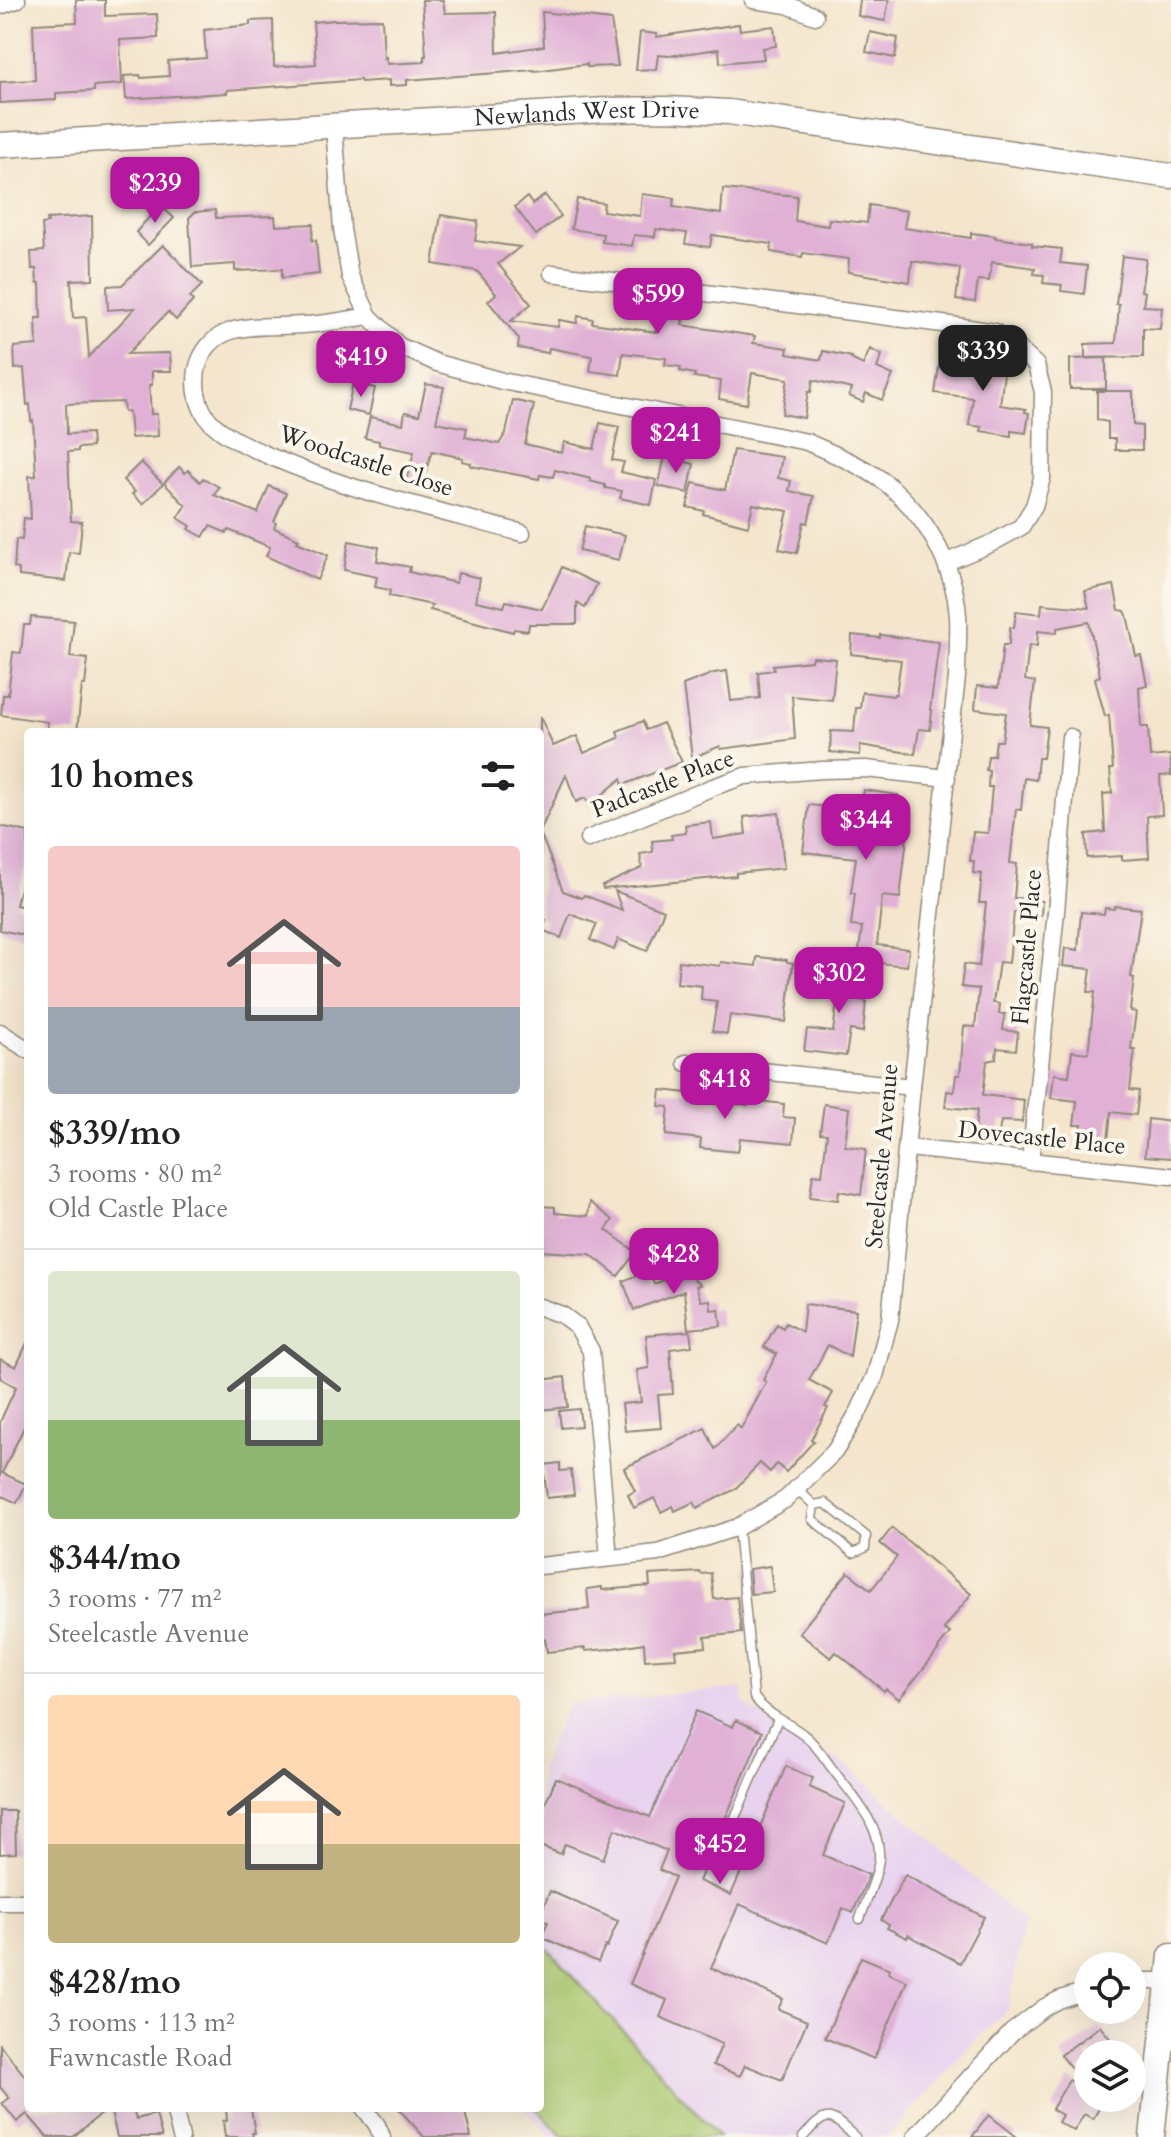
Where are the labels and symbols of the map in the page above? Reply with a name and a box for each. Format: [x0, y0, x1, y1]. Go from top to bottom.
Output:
street label: Newlands West Drive [473, 92, 701, 134]
pin: $239 [108, 157, 202, 225]
pin: $599 [611, 268, 705, 336]
pin: $339 [936, 325, 1030, 393]
pin: $419 [314, 331, 408, 399]
pin: $241 [629, 407, 723, 475]
street label: Woodcastle Close [273, 417, 458, 505]
street label: Padcastle Place [587, 742, 739, 826]
pin: $344 [819, 794, 913, 862]
street label: Flagcastle Place [1004, 868, 1050, 1026]
pin: $302 [792, 947, 886, 1015]
pin: $418 [678, 1053, 772, 1121]
street label: Steelcastle Avenue [857, 1062, 907, 1250]
street label: Dovecastle Place [957, 1113, 1127, 1163]
pin: $428 [627, 1228, 721, 1296]
pin: $452 [673, 1818, 767, 1886]

